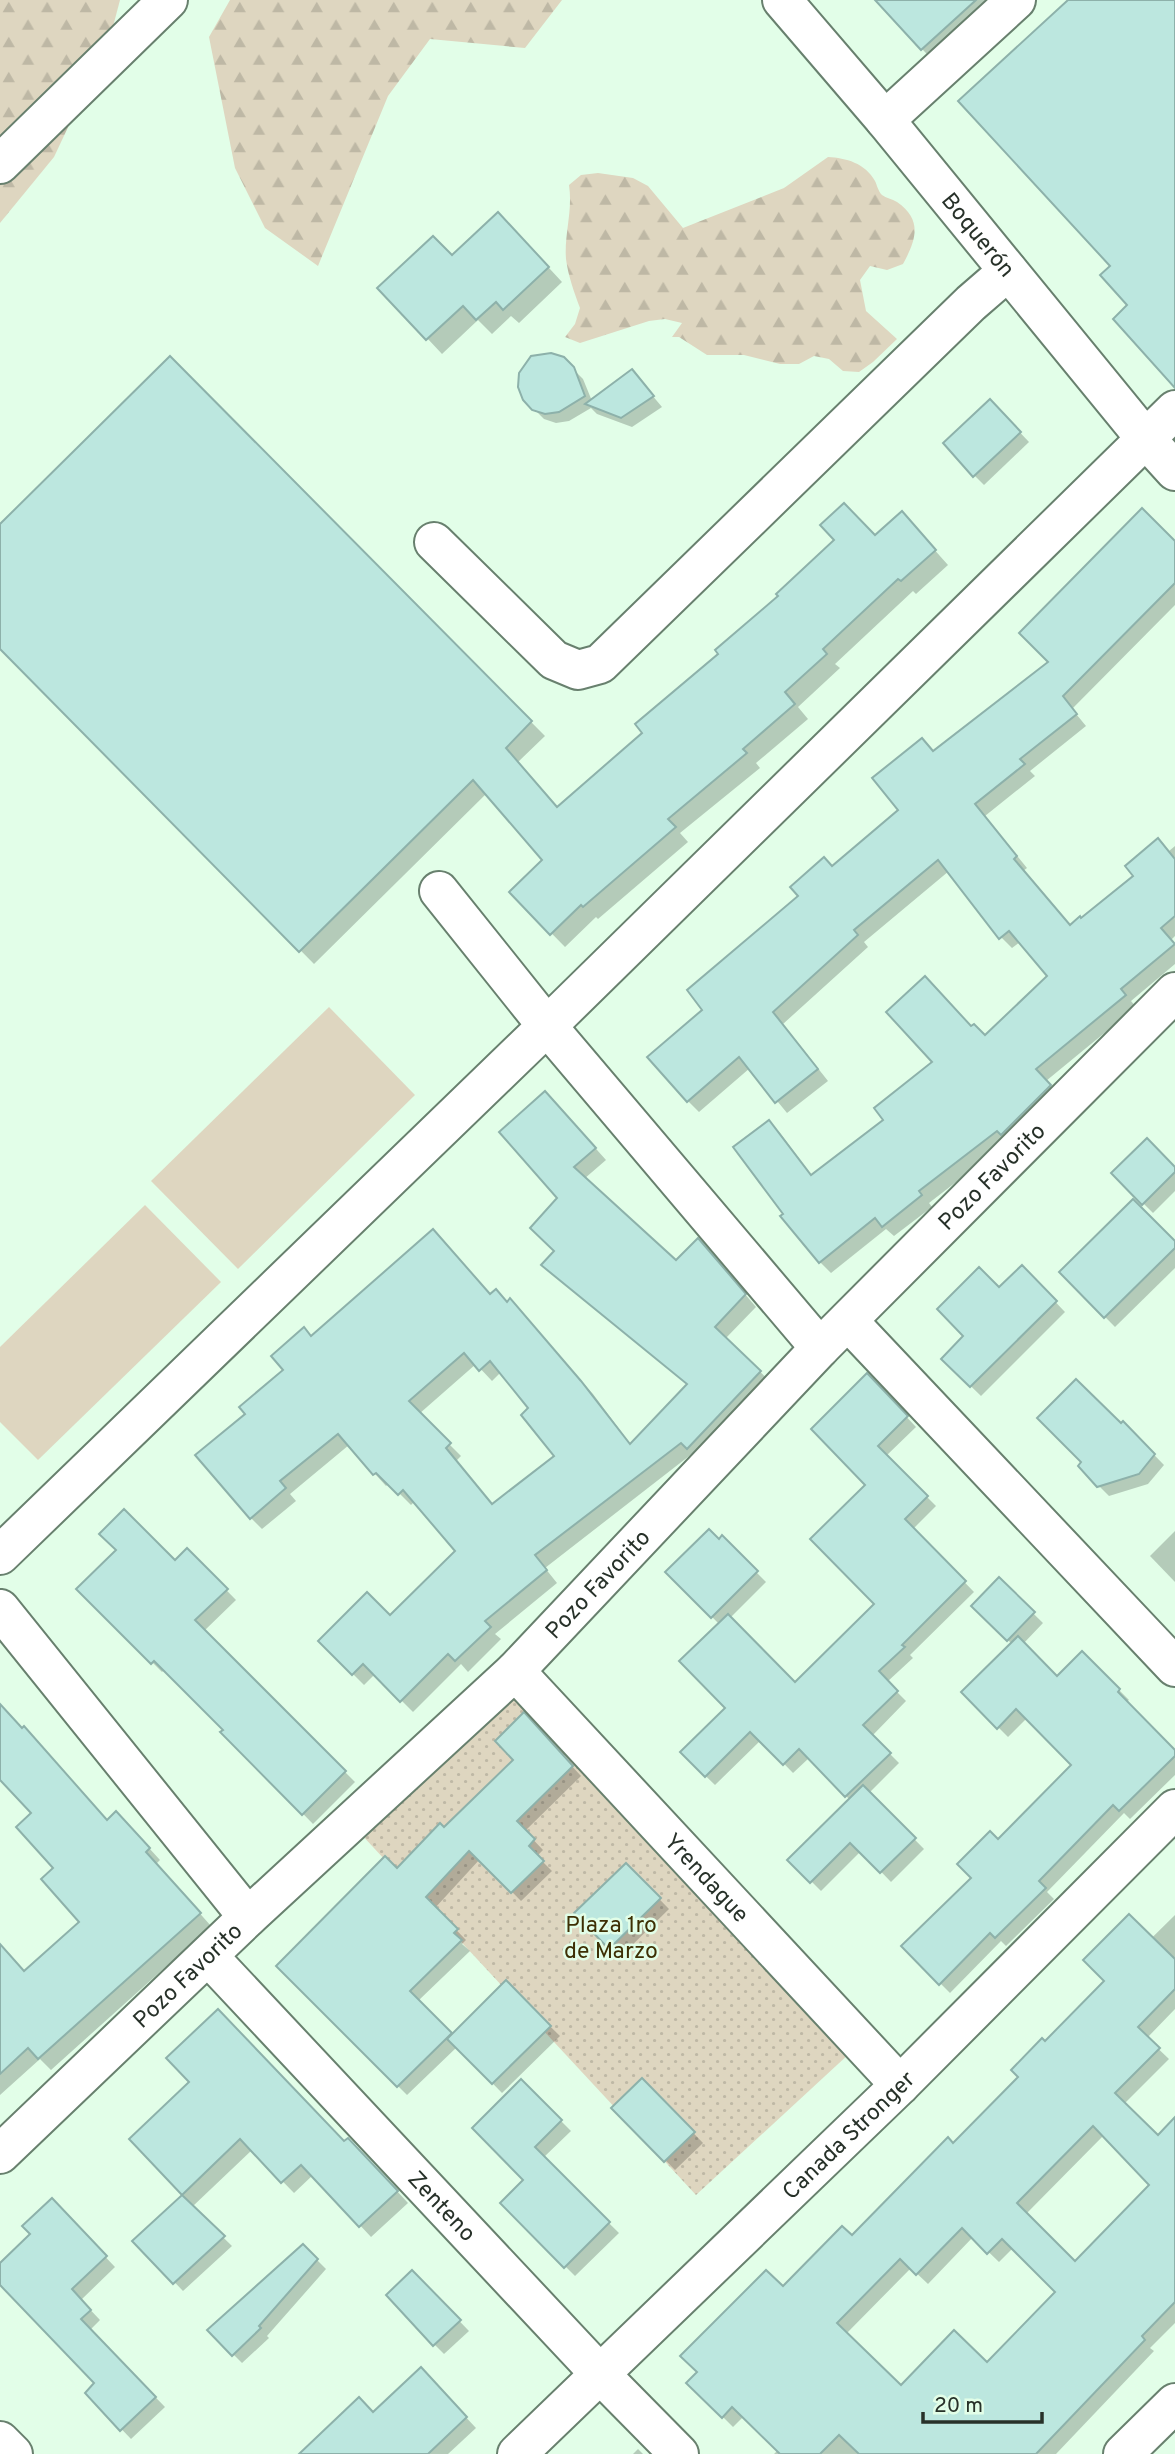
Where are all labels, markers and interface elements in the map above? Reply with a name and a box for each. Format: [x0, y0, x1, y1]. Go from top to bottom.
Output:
street label: Boquerón [933, 188, 1020, 284]
street label: Pozo Favorito [933, 1118, 1053, 1238]
street label: Pozo Favorito [540, 1525, 658, 1647]
street label: Yrendague [657, 1828, 754, 1930]
park label: Plaza 1ro de Marzo [564, 1912, 658, 1967]
street label: Pozo Favorito [128, 1918, 250, 2036]
street label: Canada Stronger [777, 2066, 923, 2207]
street label: Zenteno [400, 2166, 481, 2249]
scale bar [923, 2380, 1042, 2424]
text: 20 m [934, 2393, 983, 2420]

